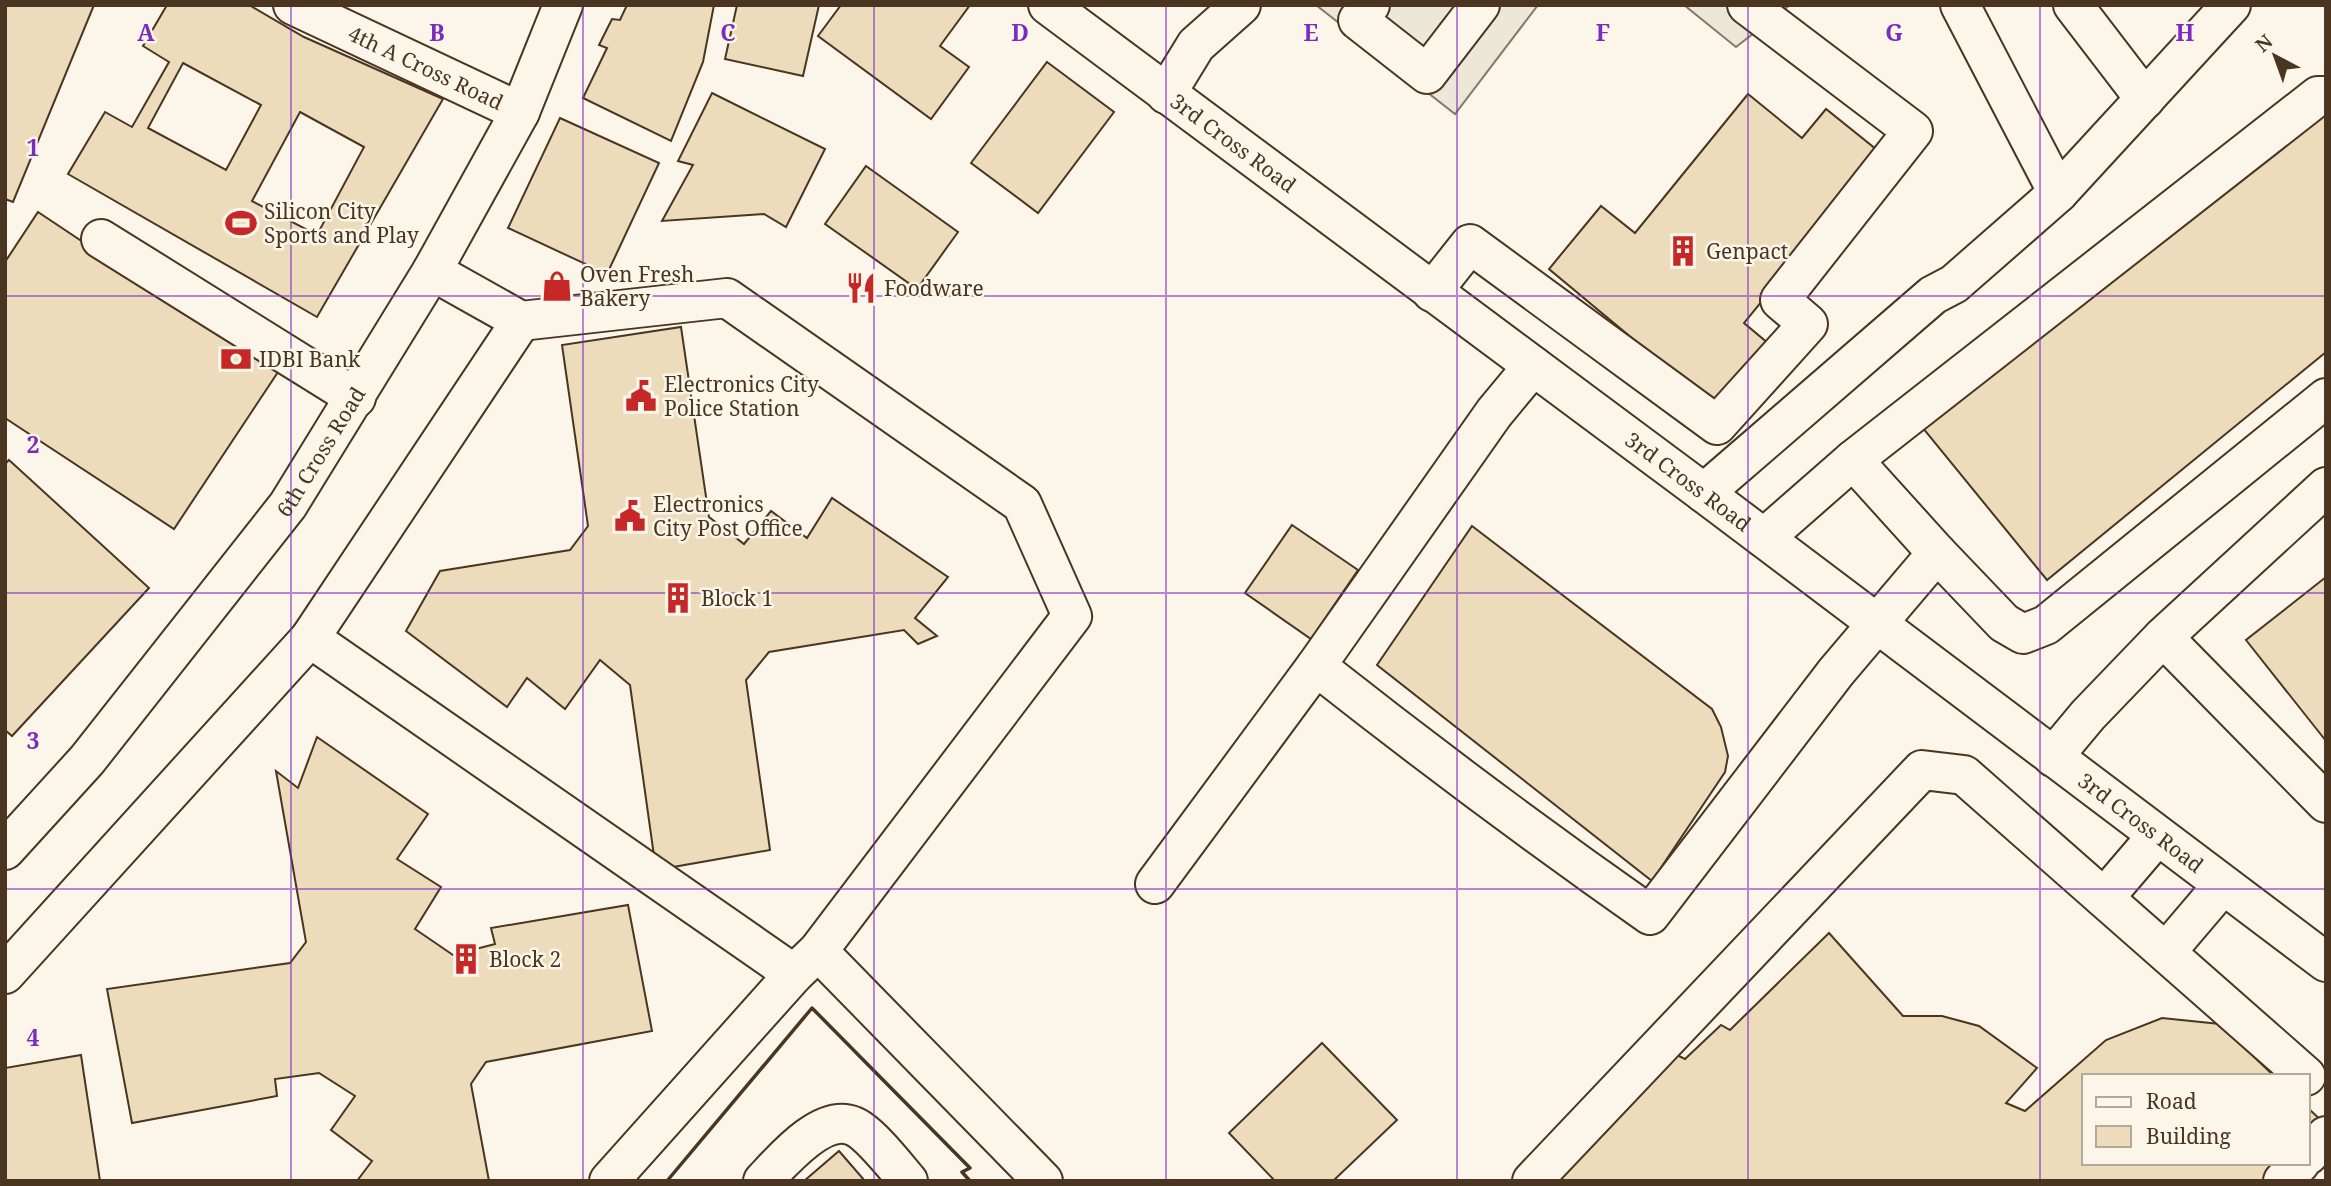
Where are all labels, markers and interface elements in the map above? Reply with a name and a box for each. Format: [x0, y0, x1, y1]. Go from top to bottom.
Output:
text: A [137, 16, 155, 48]
text: B [429, 16, 445, 48]
text: C [720, 16, 736, 48]
text: D [1011, 16, 1029, 48]
text: E [1303, 16, 1319, 48]
text: F [1596, 16, 1610, 48]
text: G [1885, 16, 1903, 48]
text: H [2176, 16, 2195, 48]
street label: 4th A Cross Road [344, 19, 508, 116]
north arrow [2240, 21, 2310, 91]
text: N [2250, 28, 2278, 58]
street label: 3rd Cross Road [1165, 87, 1302, 199]
text: 1 [27, 131, 40, 163]
place label: Silicon City Sports and Play [264, 197, 419, 249]
sports icon: Silicon City Sports and Play [224, 206, 258, 240]
building icon: Genpact [1666, 234, 1700, 268]
place label: Genpact [1706, 237, 1788, 265]
place label: Oven Fresh Bakery [580, 260, 694, 312]
shop icon: Oven Fresh Bakery [540, 269, 574, 303]
restaurant icon: Foodware [844, 271, 878, 305]
place label: Foodware [884, 274, 984, 302]
bank icon: IDBI Bank [219, 342, 253, 376]
place label: IDBI Bank [259, 345, 361, 373]
place label: Electronics City Police Station [664, 370, 819, 422]
public building icon: Electronics City Police Station [624, 379, 658, 413]
street label: 6th Cross Road [270, 381, 372, 523]
street label: 3rd Cross Road [1620, 425, 1757, 538]
text: 2 [27, 428, 40, 460]
place label: Electronics City Post Office [653, 490, 803, 542]
public building icon: Electronics City Post Office [613, 499, 647, 533]
building icon: Block 1 [661, 581, 695, 615]
place label: Block 1 [701, 584, 773, 612]
text: 3 [27, 724, 40, 756]
street label: 3rd Cross Road [2073, 766, 2209, 879]
building icon: Block 2 [449, 942, 483, 976]
place label: Block 2 [489, 945, 561, 973]
text: 4 [27, 1021, 40, 1053]
legend [2082, 1074, 2310, 1165]
text: Road [2146, 1087, 2197, 1115]
text: Building [2146, 1122, 2231, 1150]

